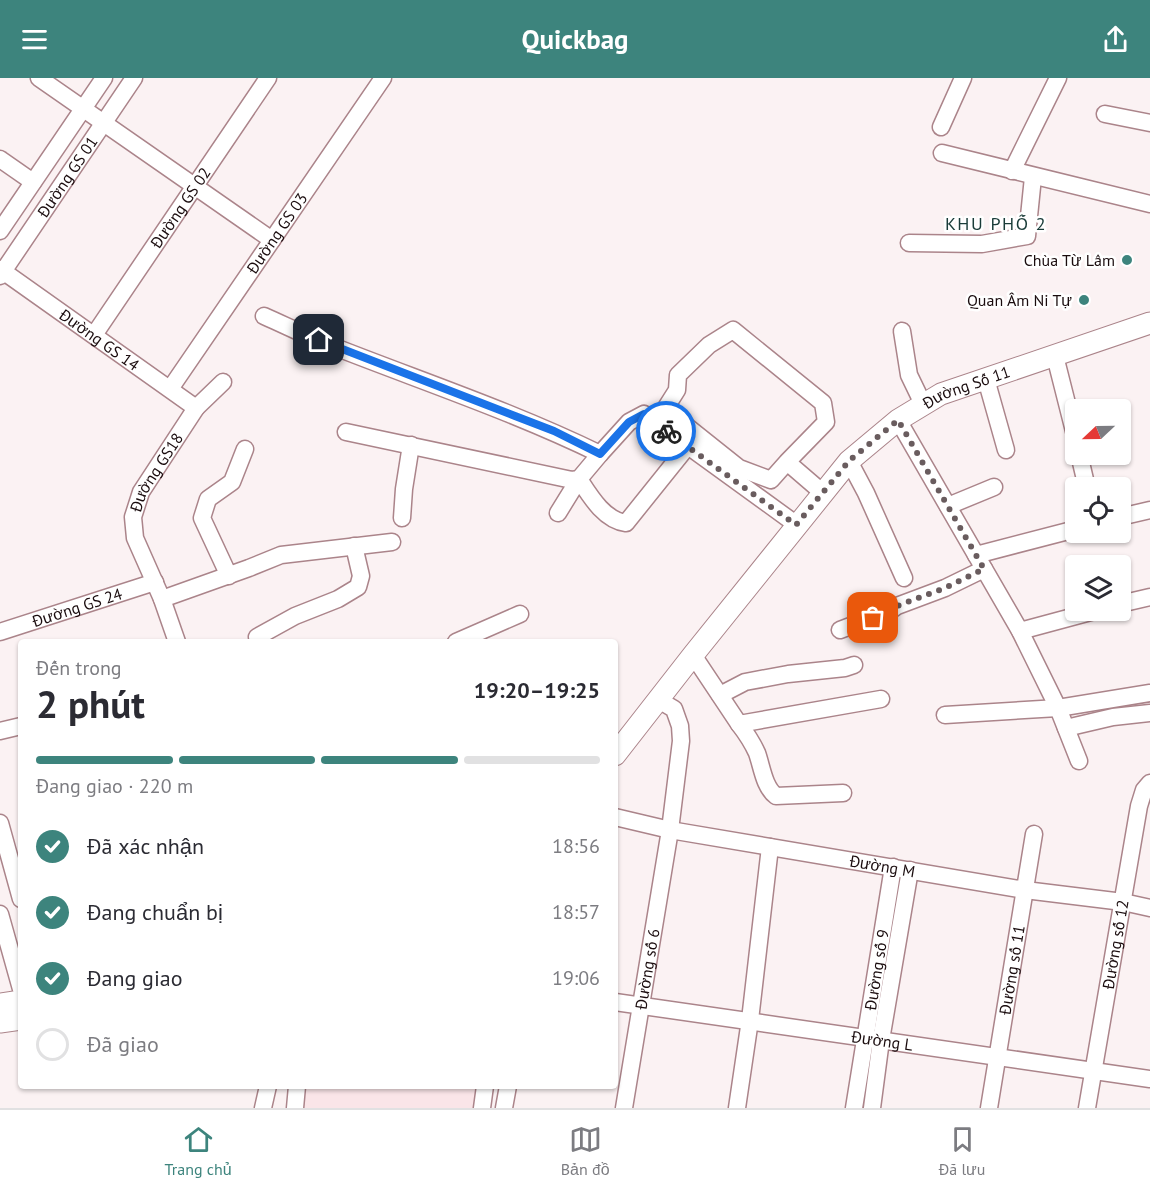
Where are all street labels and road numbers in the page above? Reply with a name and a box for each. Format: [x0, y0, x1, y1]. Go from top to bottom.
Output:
street label: Đường GS 01 [32, 132, 102, 222]
street label: Đường GS 02 [145, 163, 215, 253]
street label: Đường GS 03 [242, 189, 311, 278]
street label: Đường GS 14 [55, 304, 144, 375]
street label: Đường Số 11 [918, 361, 1013, 413]
street label: Đường GS18 [125, 429, 187, 515]
street label: Đường GS 24 [29, 583, 125, 631]
street label: Đường M [847, 850, 917, 881]
street label: Đường số 12 [1097, 898, 1133, 992]
street label: Đường số 11 [994, 924, 1029, 1017]
street label: Đường số 6 [630, 927, 664, 1012]
street label: Đường số 9 [860, 928, 893, 1013]
street label: Đường L [849, 1026, 914, 1055]

